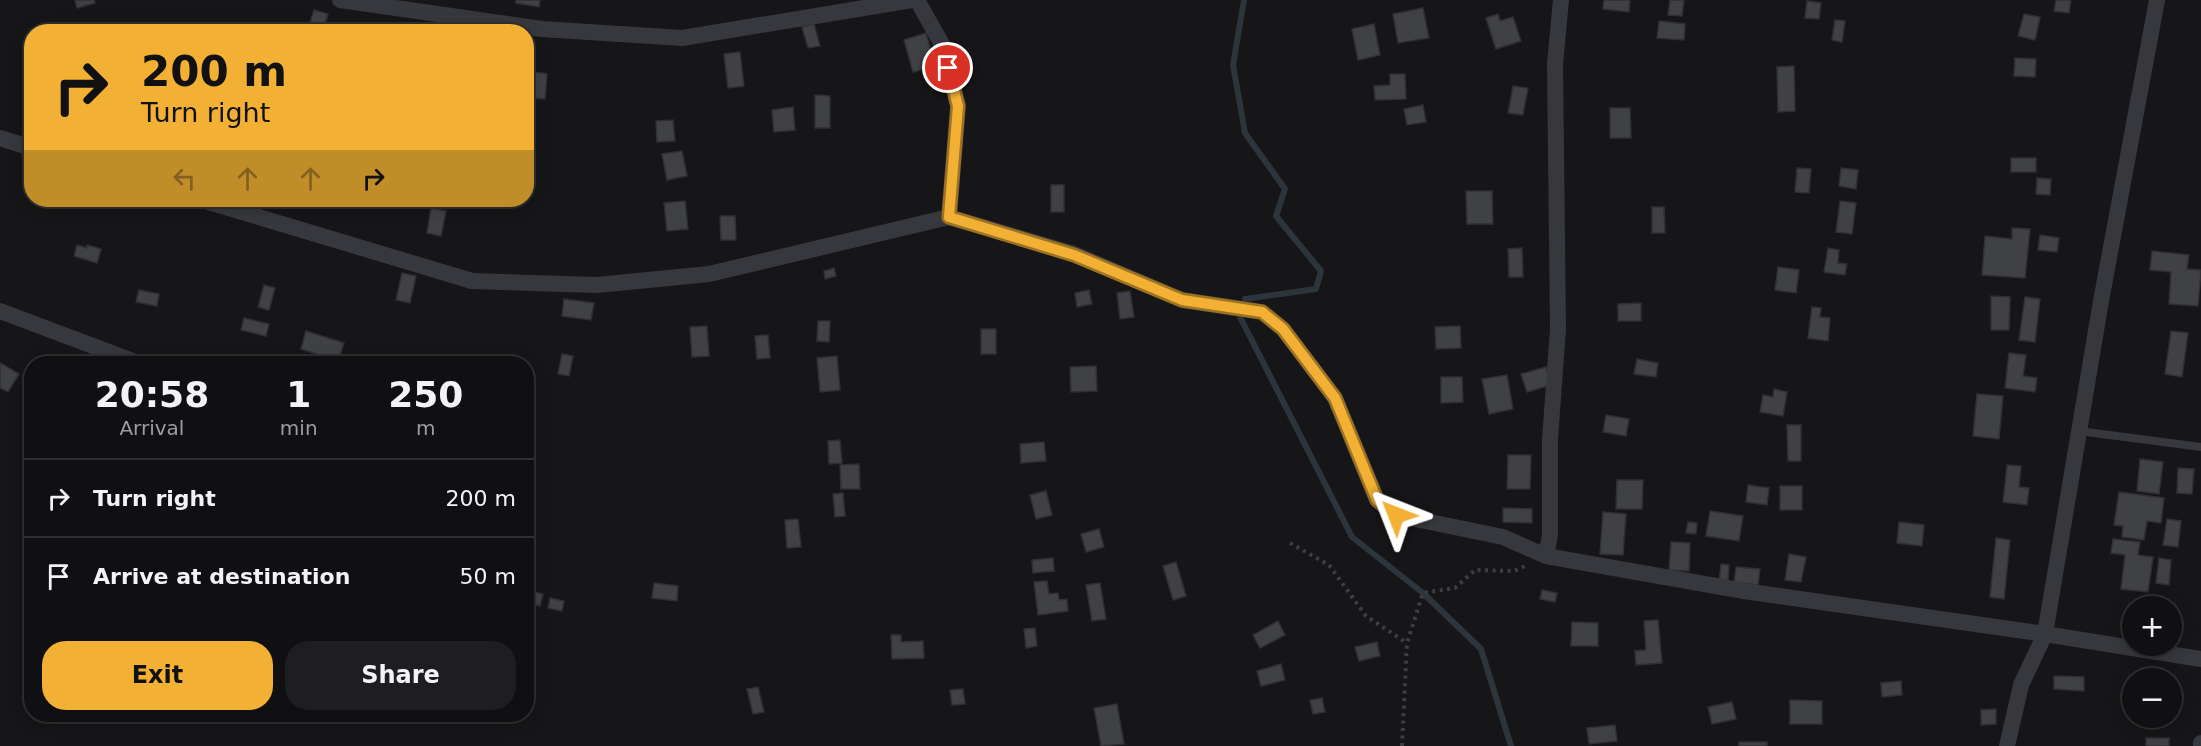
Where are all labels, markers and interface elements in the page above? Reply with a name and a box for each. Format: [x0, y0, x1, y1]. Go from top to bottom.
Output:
pin [922, 42, 973, 93]
text: 200 m [141, 47, 287, 96]
icon: right [42, 48, 120, 126]
icon: arrive [931, 51, 964, 84]
text: Turn right [141, 97, 270, 128]
icon: left [168, 162, 201, 195]
icon: ahead [231, 162, 264, 195]
icon: ahead [294, 162, 327, 195]
icon: right [357, 162, 390, 195]
text: 20:58 [95, 374, 209, 415]
text: 1 [286, 374, 311, 415]
text: 250 [388, 374, 463, 415]
text: Arrival [119, 416, 184, 440]
text: min [280, 416, 318, 440]
text: m [416, 416, 436, 440]
icon: right [42, 482, 75, 515]
position arrow [1364, 483, 1428, 547]
text: Turn right [93, 486, 216, 511]
text: 200 m [446, 486, 516, 511]
icon: arrive [42, 560, 75, 593]
text: Arrive at destination [93, 564, 350, 589]
text: 50 m [460, 564, 516, 589]
map controls [2122, 596, 2182, 728]
button: + [2122, 596, 2182, 656]
button: Exit [42, 641, 273, 710]
button: Share [285, 641, 516, 710]
button: − [2122, 668, 2182, 728]

